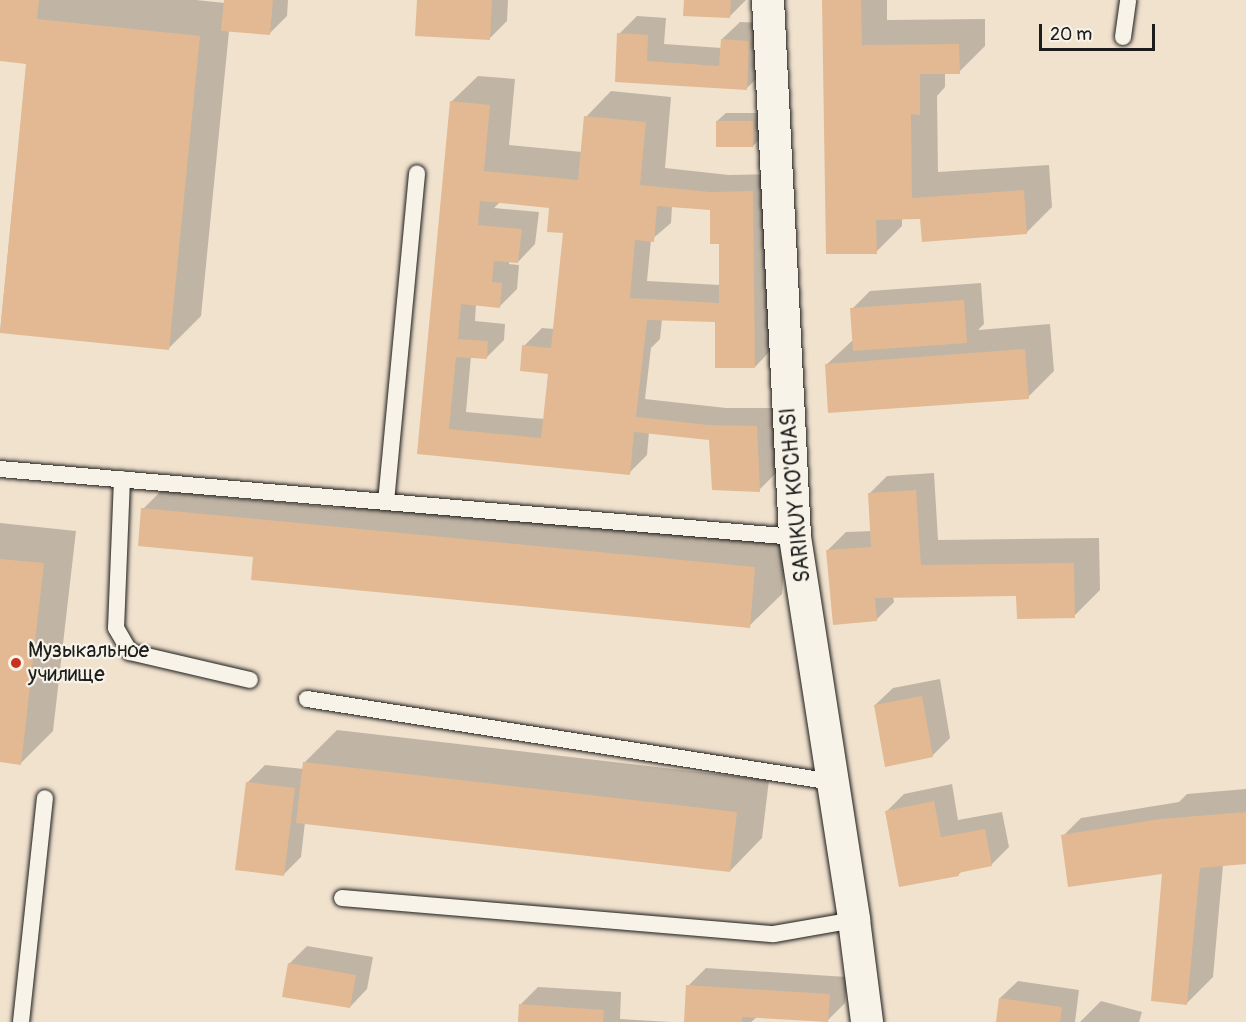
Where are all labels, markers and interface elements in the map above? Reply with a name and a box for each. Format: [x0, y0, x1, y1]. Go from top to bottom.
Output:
scale bar [1042, 12, 1158, 50]
text: 20 m [1050, 23, 1092, 46]
street label: SARIKUY KO'CHASI [776, 406, 816, 584]
place label: Музыкальное училище [28, 638, 149, 688]
marker: Музыкальное училище [9, 656, 23, 670]

